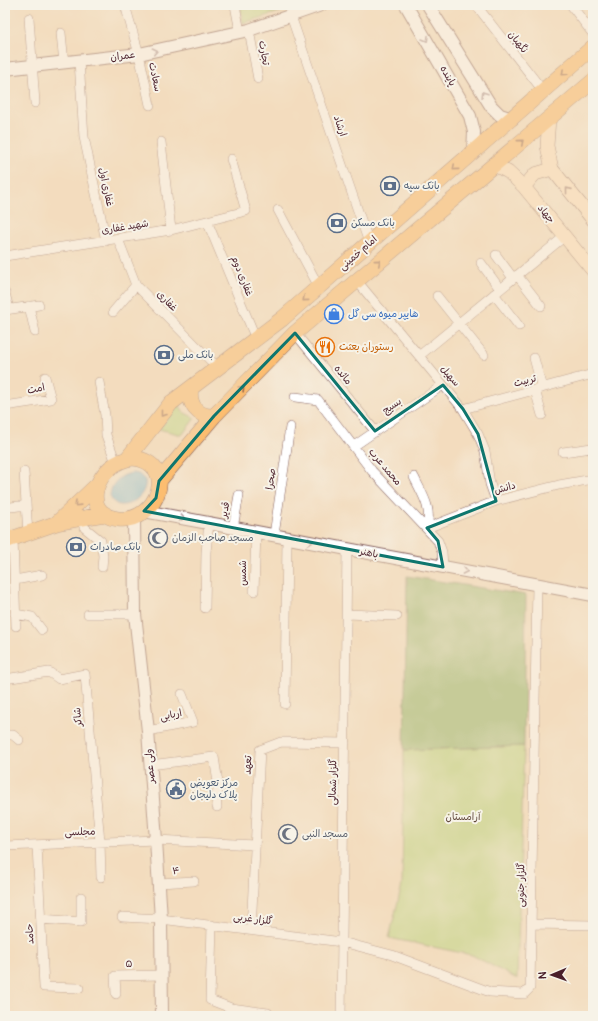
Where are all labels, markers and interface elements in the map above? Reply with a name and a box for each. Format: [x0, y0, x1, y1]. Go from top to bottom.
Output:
street label: نگهبان [506, 29, 530, 55]
one-way arrow [421, 35, 428, 42]
street label: تجارت [256, 40, 272, 66]
one-way arrow [152, 47, 158, 55]
street label: عمران [110, 49, 136, 63]
street label: سعادت [146, 61, 164, 93]
street label: پاینده [437, 64, 459, 88]
one-way arrow [561, 69, 569, 76]
one-way arrow [481, 91, 489, 98]
street label: ارشاد [331, 114, 349, 138]
one-way arrow [516, 139, 524, 146]
one-way arrow [453, 163, 460, 170]
street label: غفاری اول [96, 166, 116, 208]
bank icon: بانک سپه [379, 175, 401, 197]
place label: بانک سپه [404, 180, 440, 192]
one-way arrow [566, 187, 573, 194]
street label: جهاد [535, 202, 557, 226]
bank icon: بانک مسکن [326, 212, 348, 234]
street label: شهید غفاری [101, 217, 150, 237]
place label: بانک مسکن [351, 217, 395, 229]
street label: امام خمینی [336, 233, 380, 274]
street label: غفاری دوم [227, 254, 255, 299]
one-way arrow [374, 260, 381, 267]
street label: غفاری [154, 288, 180, 314]
one-way arrow [302, 295, 309, 302]
shop icon: هایپر میوه سی گل [323, 303, 345, 325]
place label: هایپر میوه سی گل [348, 308, 418, 321]
restaurant icon: رستوران بعثت [314, 336, 336, 358]
place label: رستوران بعثت [339, 341, 394, 354]
bank icon: بانک ملی [153, 344, 175, 366]
place label: بانک ملی [178, 349, 214, 362]
street label: مائده [332, 363, 355, 387]
street label: سهیل [438, 363, 462, 389]
street label: تربیت [512, 372, 538, 390]
street label: امت [26, 381, 46, 397]
one-way arrow [237, 385, 244, 393]
street label: بسیج [380, 395, 404, 417]
one-way arrow [160, 409, 167, 416]
street label: محمد عرب [366, 446, 404, 488]
street label: صحرا [264, 467, 278, 491]
street label: دانش [493, 479, 517, 497]
one-way arrow [74, 499, 82, 506]
street label: قدیر [218, 501, 232, 520]
one-way arrow [179, 514, 186, 522]
mosque icon: مسجد صاحب الزمان [147, 527, 169, 549]
place label: مسجد صاحب الزمان [172, 532, 254, 544]
bank icon: بانک صادرات [65, 536, 87, 558]
one-way arrow [307, 537, 313, 545]
place label: بانک صادرات [90, 541, 141, 553]
street label: باهنر [358, 545, 379, 561]
street label: شمس [237, 560, 249, 586]
one-way arrow [462, 567, 469, 575]
street label: شاکر [71, 707, 85, 728]
street label: اربابی [159, 707, 183, 724]
street label: ولی عصر [143, 748, 158, 785]
street label: تعهد [242, 755, 254, 775]
street label: گلزار شمالی [327, 759, 340, 805]
place label: مرکز تعویض پلاک دلیجان [190, 777, 238, 801]
public building icon: مرکز تعویض پلاک دلیجان [165, 778, 187, 800]
park label: آرامستان [446, 811, 481, 823]
mosque icon: مسجد النبی [277, 823, 299, 845]
street label: مجلسی [64, 825, 96, 840]
place label: مسجد النبی [302, 828, 348, 841]
street label: گلزار جنوبی [515, 863, 528, 907]
street label: ۴ [172, 865, 180, 877]
street label: گلزار غربی [232, 911, 273, 928]
street label: حامد [23, 923, 37, 944]
north arrow [532, 955, 572, 995]
street label: ۵ [125, 958, 133, 970]
text: N [536, 971, 549, 979]

